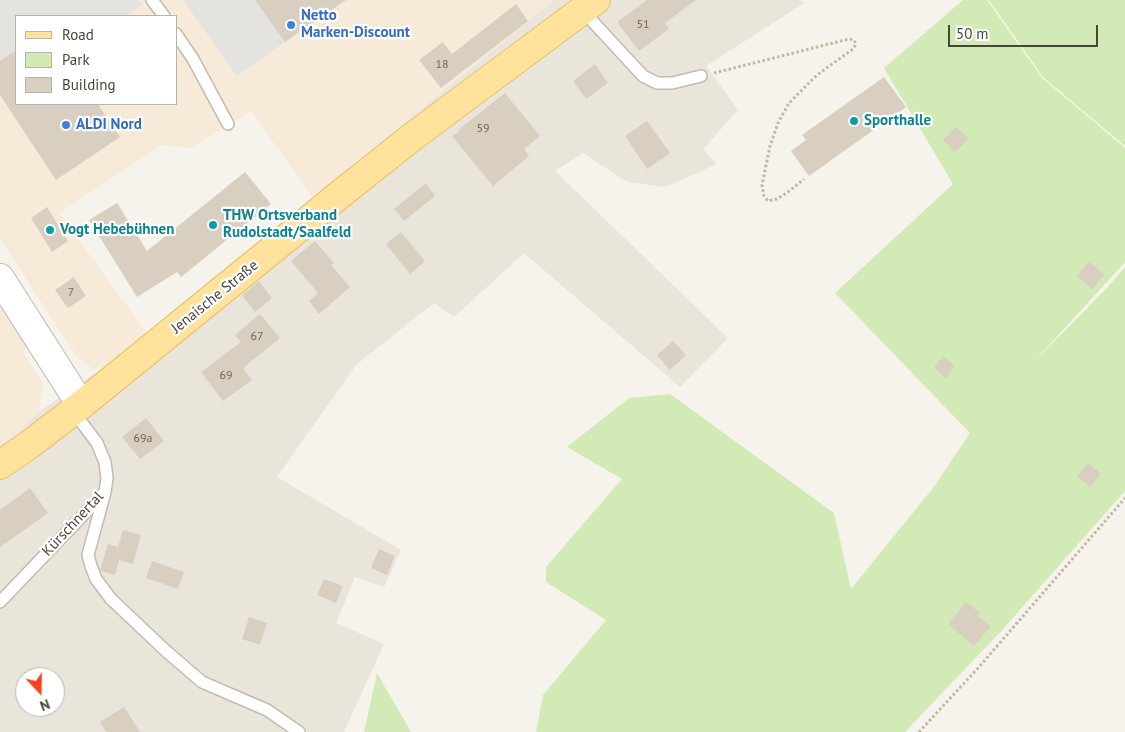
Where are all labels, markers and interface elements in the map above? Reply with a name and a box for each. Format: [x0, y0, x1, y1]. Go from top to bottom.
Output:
place label: Netto Marken-Discount [301, 7, 410, 42]
legend [15, 15, 178, 105]
scale bar [950, 15, 1100, 47]
house number: 51 [636, 18, 650, 32]
marker: Netto Marken-Discount [285, 19, 297, 31]
text: 50 m [956, 24, 989, 43]
text: Road [62, 25, 94, 44]
text: Park [62, 50, 90, 69]
house number: 18 [435, 58, 449, 72]
text: Building [62, 75, 116, 94]
place label: Sporthalle [864, 112, 931, 130]
marker: Sporthalle [848, 115, 860, 127]
place label: ALDI Nord [76, 116, 142, 134]
marker: ALDI Nord [60, 119, 72, 131]
house number: 59 [476, 122, 490, 136]
place label: THW Ortsverband Rudolstadt/Saalfeld [223, 207, 351, 242]
marker: THW Ortsverband Rudolstadt/Saalfeld [207, 219, 219, 231]
place label: Vogt Hebebühnen [60, 221, 174, 239]
marker: Vogt Hebebühnen [44, 224, 56, 236]
street label: Jenaische Straße [168, 256, 262, 338]
house number: 7 [68, 286, 74, 300]
house number: 67 [250, 330, 264, 344]
house number: 69 [219, 369, 233, 383]
house number: 69a [133, 432, 153, 446]
street label: Kürschnertal [38, 488, 108, 560]
north arrow [15, 667, 65, 717]
text: N [38, 695, 53, 715]

